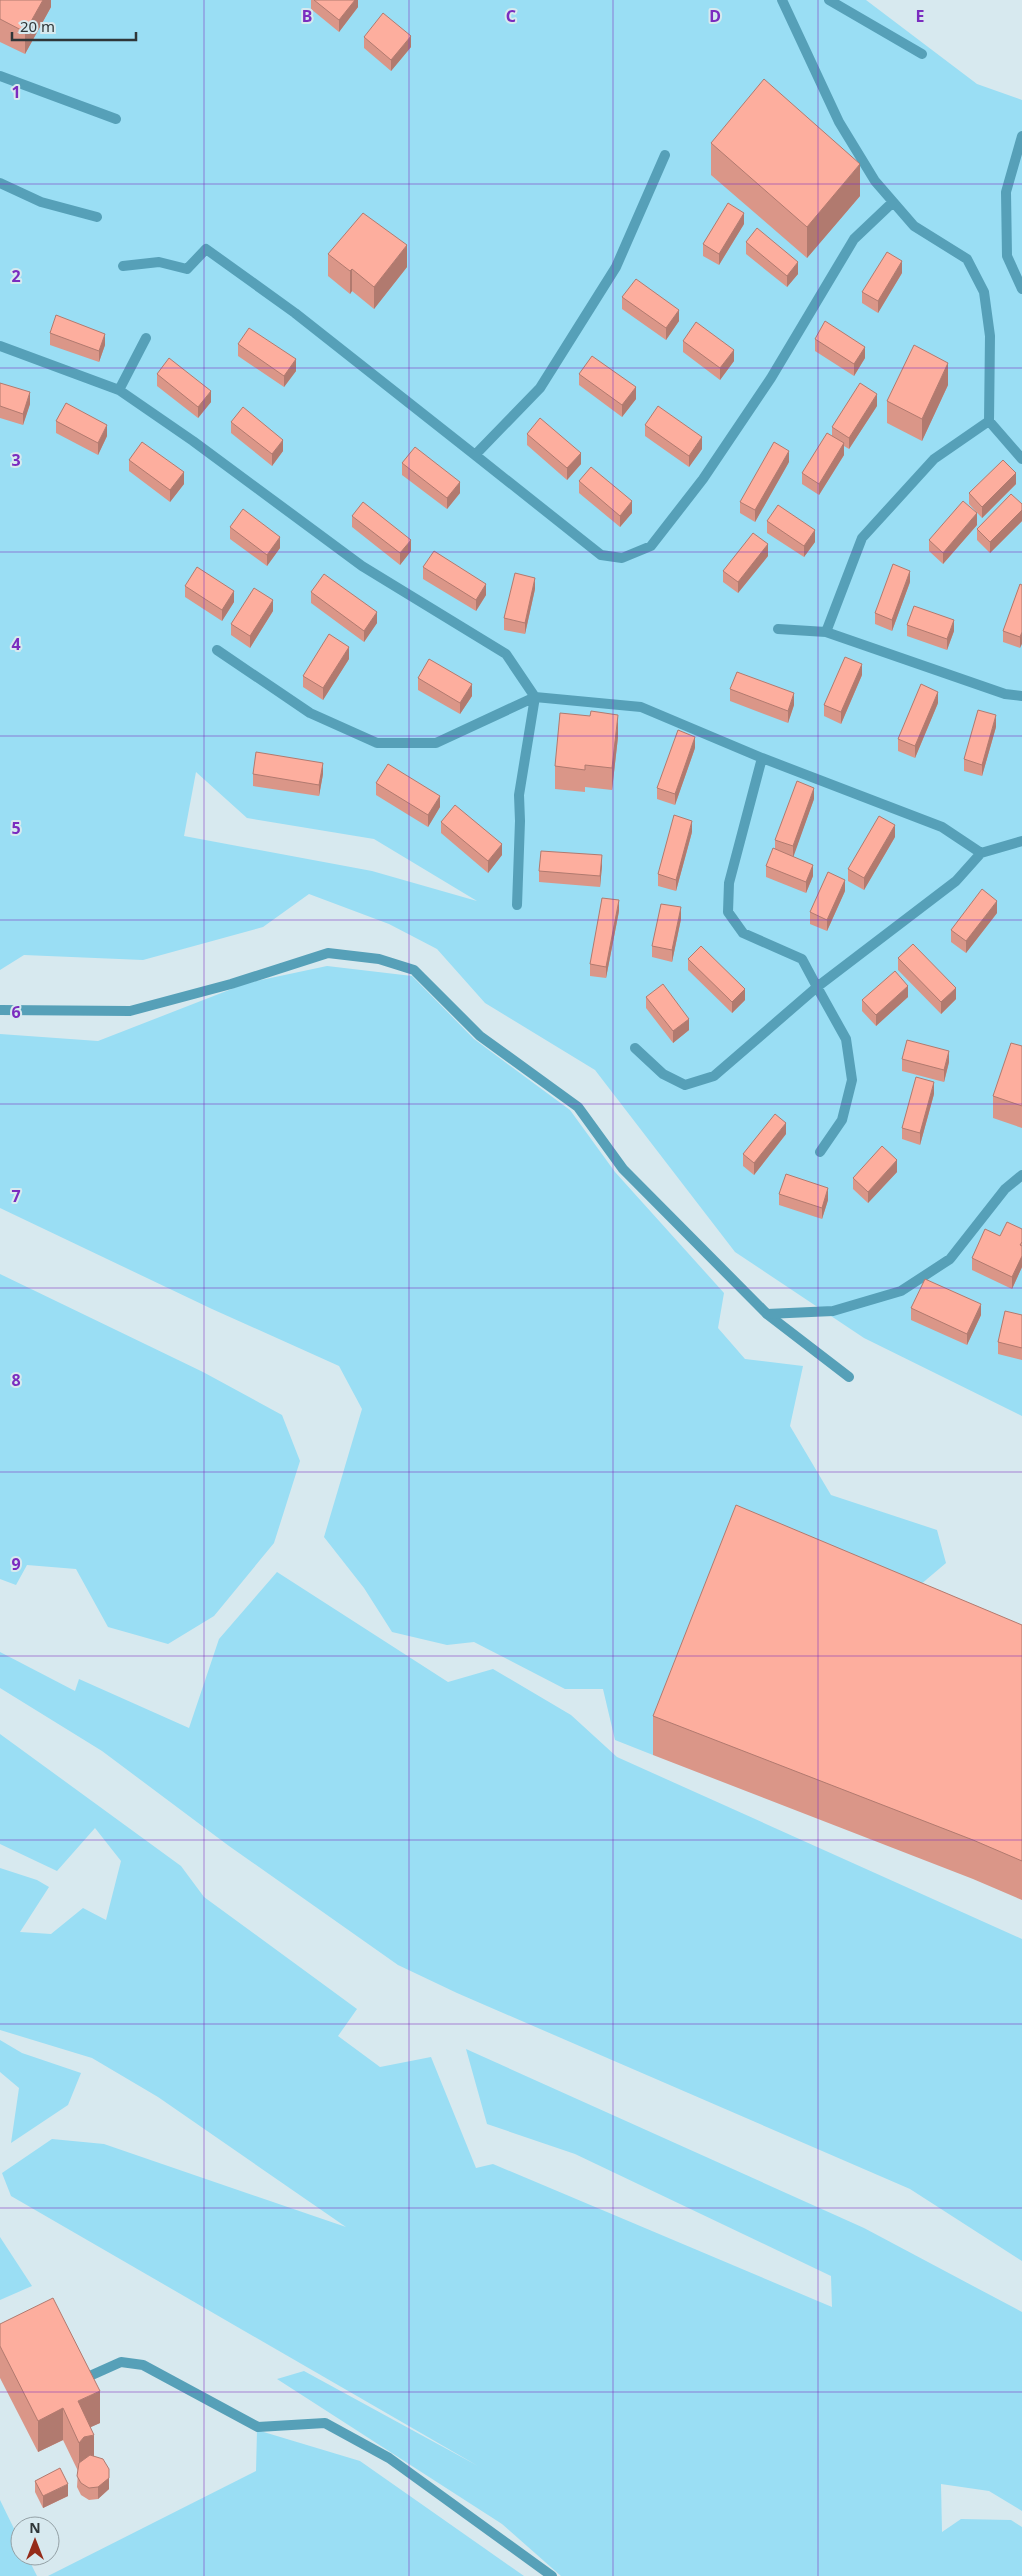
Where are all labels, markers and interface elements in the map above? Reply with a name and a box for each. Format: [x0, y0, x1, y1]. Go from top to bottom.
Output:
text: B [302, 5, 312, 27]
text: C [506, 5, 516, 27]
text: D [709, 5, 721, 27]
text: E [916, 5, 925, 27]
scale bar [12, 10, 136, 42]
text: 20 m [20, 16, 55, 36]
text: 1 [11, 81, 21, 103]
text: 2 [11, 265, 21, 287]
text: 3 [11, 449, 21, 471]
text: 4 [11, 633, 21, 655]
text: 5 [11, 817, 21, 839]
text: 6 [11, 1001, 21, 1023]
text: 7 [11, 1185, 21, 1207]
text: 8 [11, 1369, 21, 1391]
text: 9 [11, 1553, 21, 1575]
north arrow [10, 2516, 60, 2566]
text: N [29, 2518, 41, 2537]

